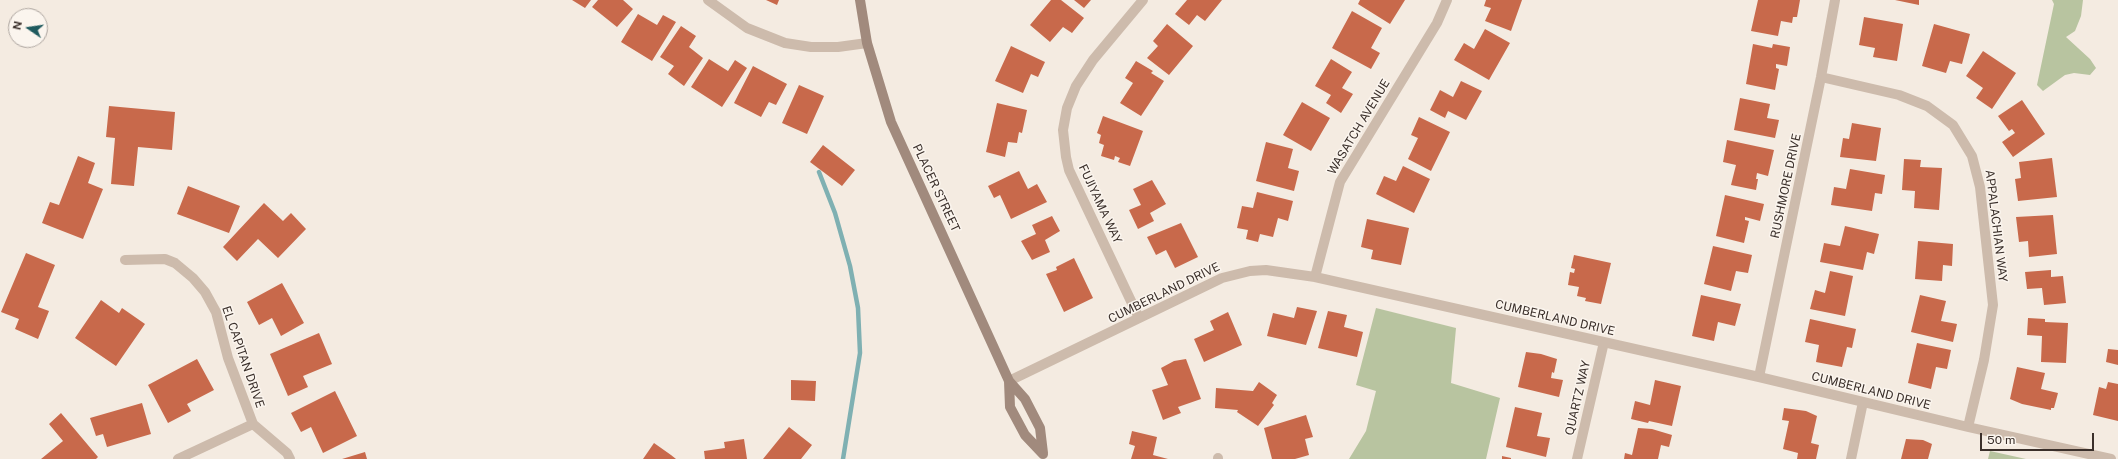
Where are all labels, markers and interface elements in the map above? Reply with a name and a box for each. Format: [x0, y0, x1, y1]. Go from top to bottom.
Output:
north arrow [8, 8, 48, 48]
text: N [10, 20, 24, 31]
street label: WASATCH AVENUE [1325, 77, 1393, 177]
street label: RUSHMORE DRIVE [1768, 132, 1804, 240]
street label: PLACER STREET [909, 142, 963, 234]
street label: FUJIYAMA WAY [1075, 162, 1125, 246]
street label: APPALACHIAN WAY [1982, 169, 2010, 283]
street label: CUMBERLAND DRIVE [1106, 260, 1222, 326]
street label: CUMBERLAND DRIVE [1494, 297, 1616, 339]
street label: EL CAPITAN DRIVE [219, 304, 267, 410]
street label: QUARTZ WAY [1562, 359, 1594, 437]
street label: CUMBERLAND DRIVE [1810, 369, 1932, 413]
scale bar [1982, 425, 2096, 451]
text: 50 m [1987, 433, 2015, 447]

